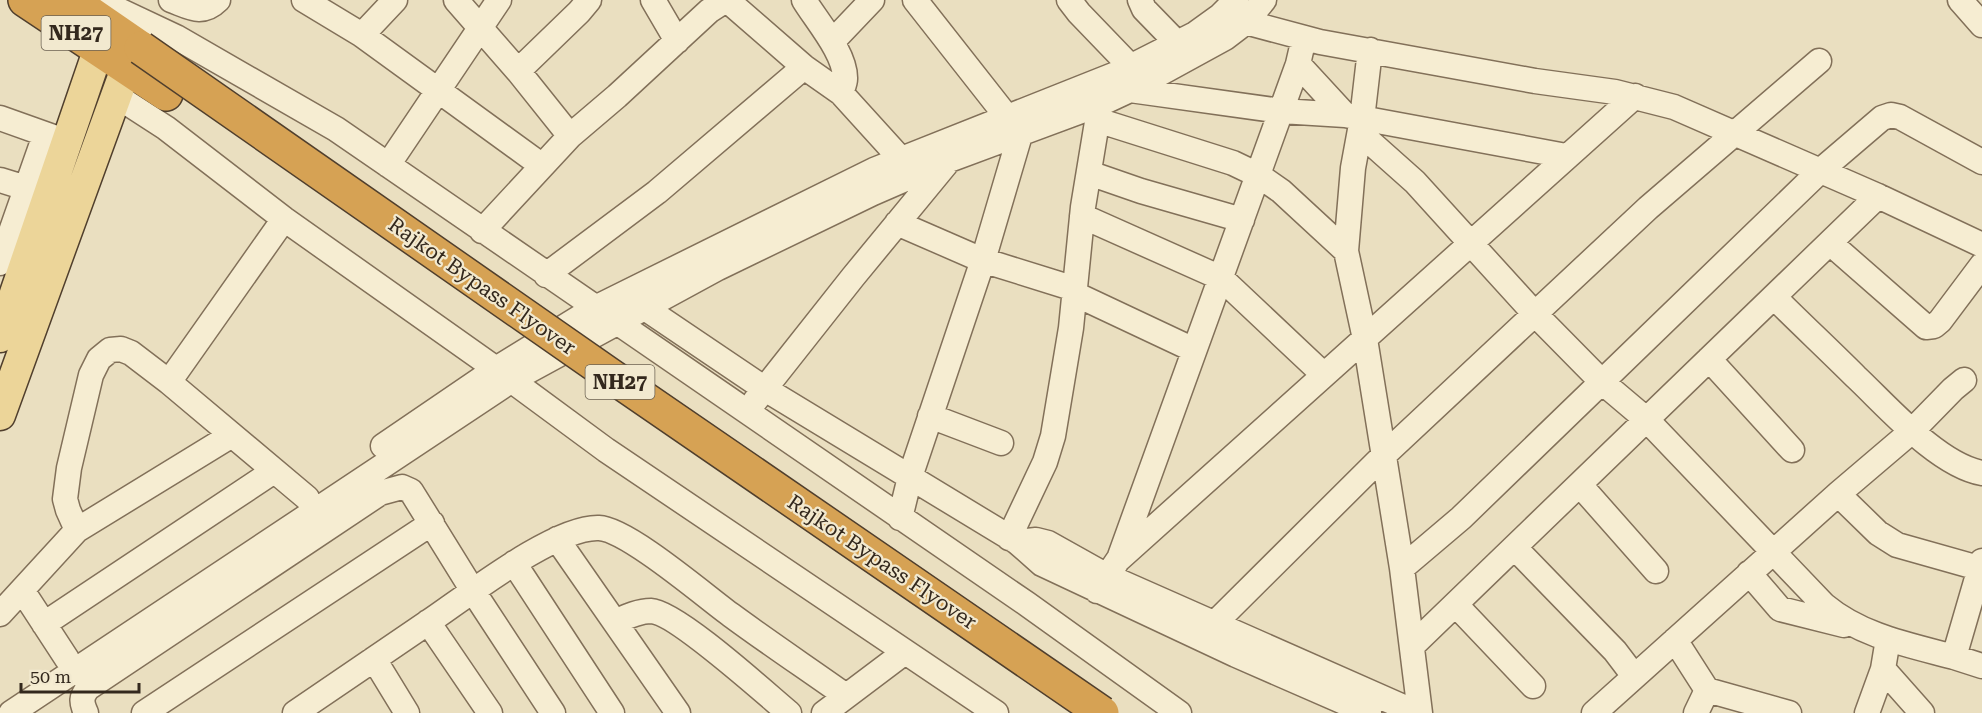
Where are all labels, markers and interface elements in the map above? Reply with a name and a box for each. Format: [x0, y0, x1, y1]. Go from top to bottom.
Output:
road number: NH27 [42, 16, 110, 50]
street label: Rajkot Bypass Flyover [384, 212, 580, 360]
road number: NH27 [586, 365, 654, 399]
street label: Rajkot Bypass Flyover [783, 490, 981, 634]
scale bar [21, 656, 140, 694]
text: 50 m [30, 666, 71, 687]

